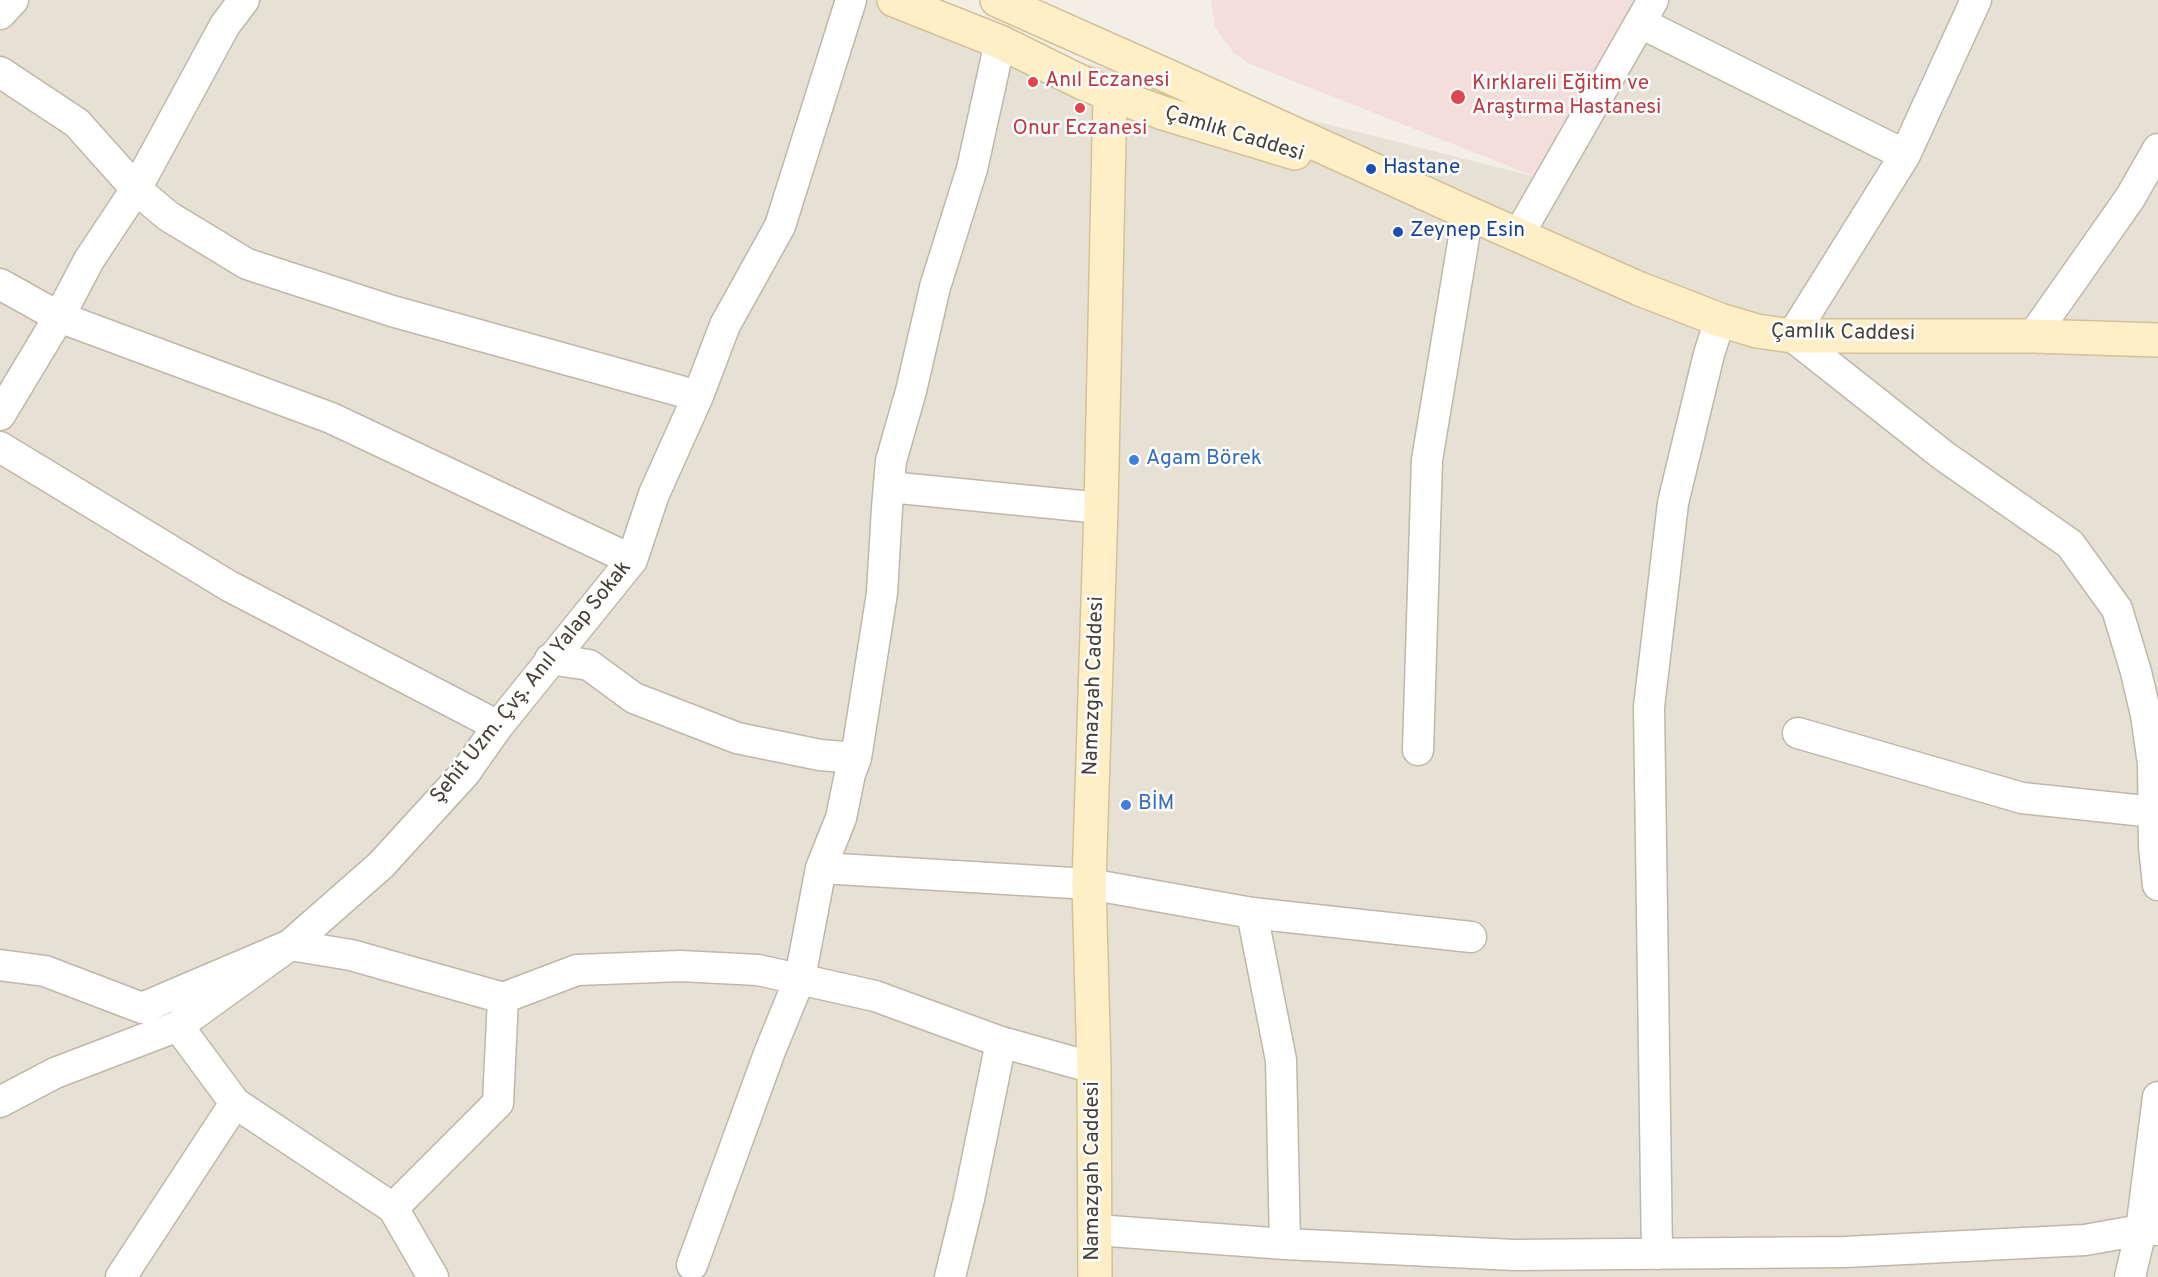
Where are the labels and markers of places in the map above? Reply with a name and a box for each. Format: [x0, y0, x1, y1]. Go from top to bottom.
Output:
place label: Anıl Eczanesi [1045, 69, 1170, 95]
place label: Kırklareli Eğitim ve Araştırma Hastanesi [1472, 72, 1661, 122]
marker: Anıl Eczanesi [1026, 75, 1040, 89]
marker: Kırklareli Eğitim ve Araştırma Hastanesi [1449, 88, 1467, 106]
marker: Onur Eczanesi [1073, 101, 1087, 115]
place label: Onur Eczanesi [1013, 117, 1147, 143]
place label: Hastane [1383, 156, 1460, 182]
marker: Hastane [1364, 162, 1378, 176]
place label: Zeynep Esin [1410, 219, 1525, 245]
marker: Zeynep Esin [1391, 225, 1405, 239]
place label: Agam Börek [1146, 447, 1262, 473]
marker: Agam Börek [1127, 453, 1141, 467]
place label: BİM [1138, 792, 1174, 818]
marker: BİM [1119, 798, 1133, 812]

